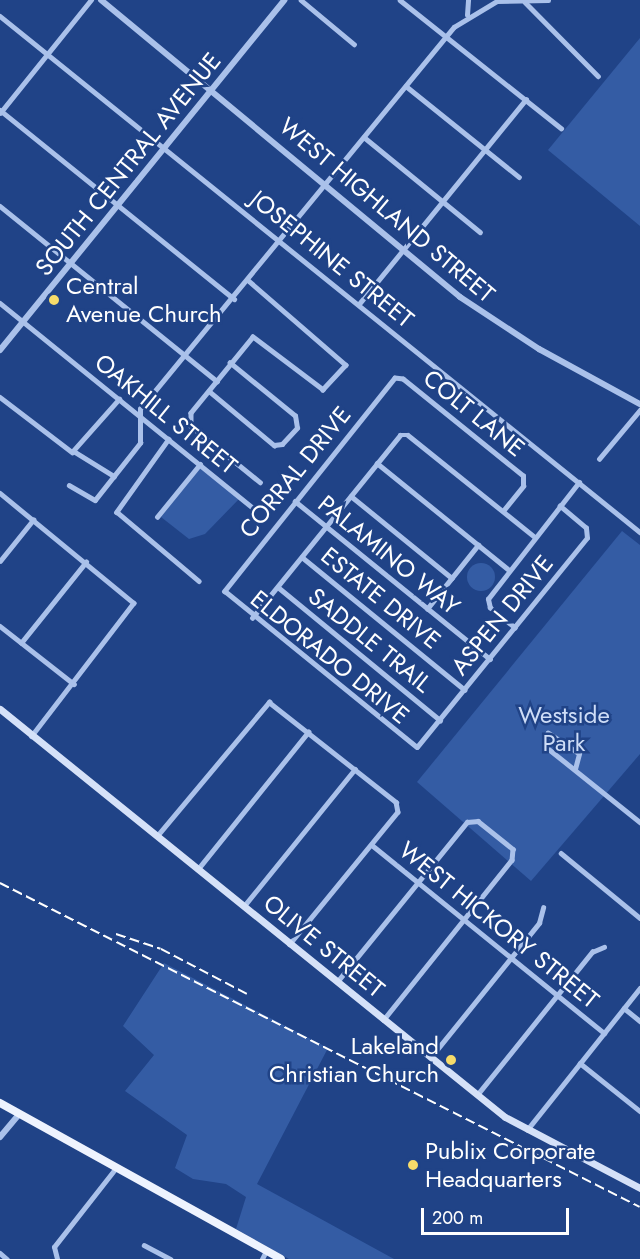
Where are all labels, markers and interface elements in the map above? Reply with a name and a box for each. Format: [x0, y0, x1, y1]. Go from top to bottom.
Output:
street label: SOUTH CENTRAL AVENUE [29, 47, 227, 281]
street label: WEST HIGHLAND STREET [274, 112, 500, 308]
street label: JOSEPHINE STREET [245, 184, 419, 334]
place label: Central Avenue Church [66, 272, 222, 328]
marker: Central Avenue Church [47, 293, 61, 307]
street label: OAKHILL STREET [89, 348, 243, 480]
street label: COLT LANE [418, 363, 530, 463]
street label: CORRAL DRIVE [233, 400, 357, 544]
street label: PALAMINO WAY [312, 489, 466, 621]
street label: ESTATE DRIVE [315, 541, 447, 655]
street label: ASPEN DRIVE [445, 549, 559, 681]
street label: SADDLE TRAIL [303, 582, 437, 698]
street label: ELDORADO DRIVE [245, 584, 415, 730]
park label: Westside Park [518, 701, 610, 757]
street label: WEST HICKORY STREET [393, 836, 605, 1014]
street label: OLIVE STREET [258, 888, 390, 1004]
place label: Lakeland Christian Church [269, 1032, 439, 1088]
marker: Lakeland Christian Church [444, 1053, 458, 1067]
place label: Publix Corporate Headquarters [425, 1137, 595, 1193]
marker: Publix Corporate Headquarters [406, 1158, 420, 1172]
scale bar [424, 1196, 572, 1234]
text: 200 m [432, 1205, 483, 1231]

